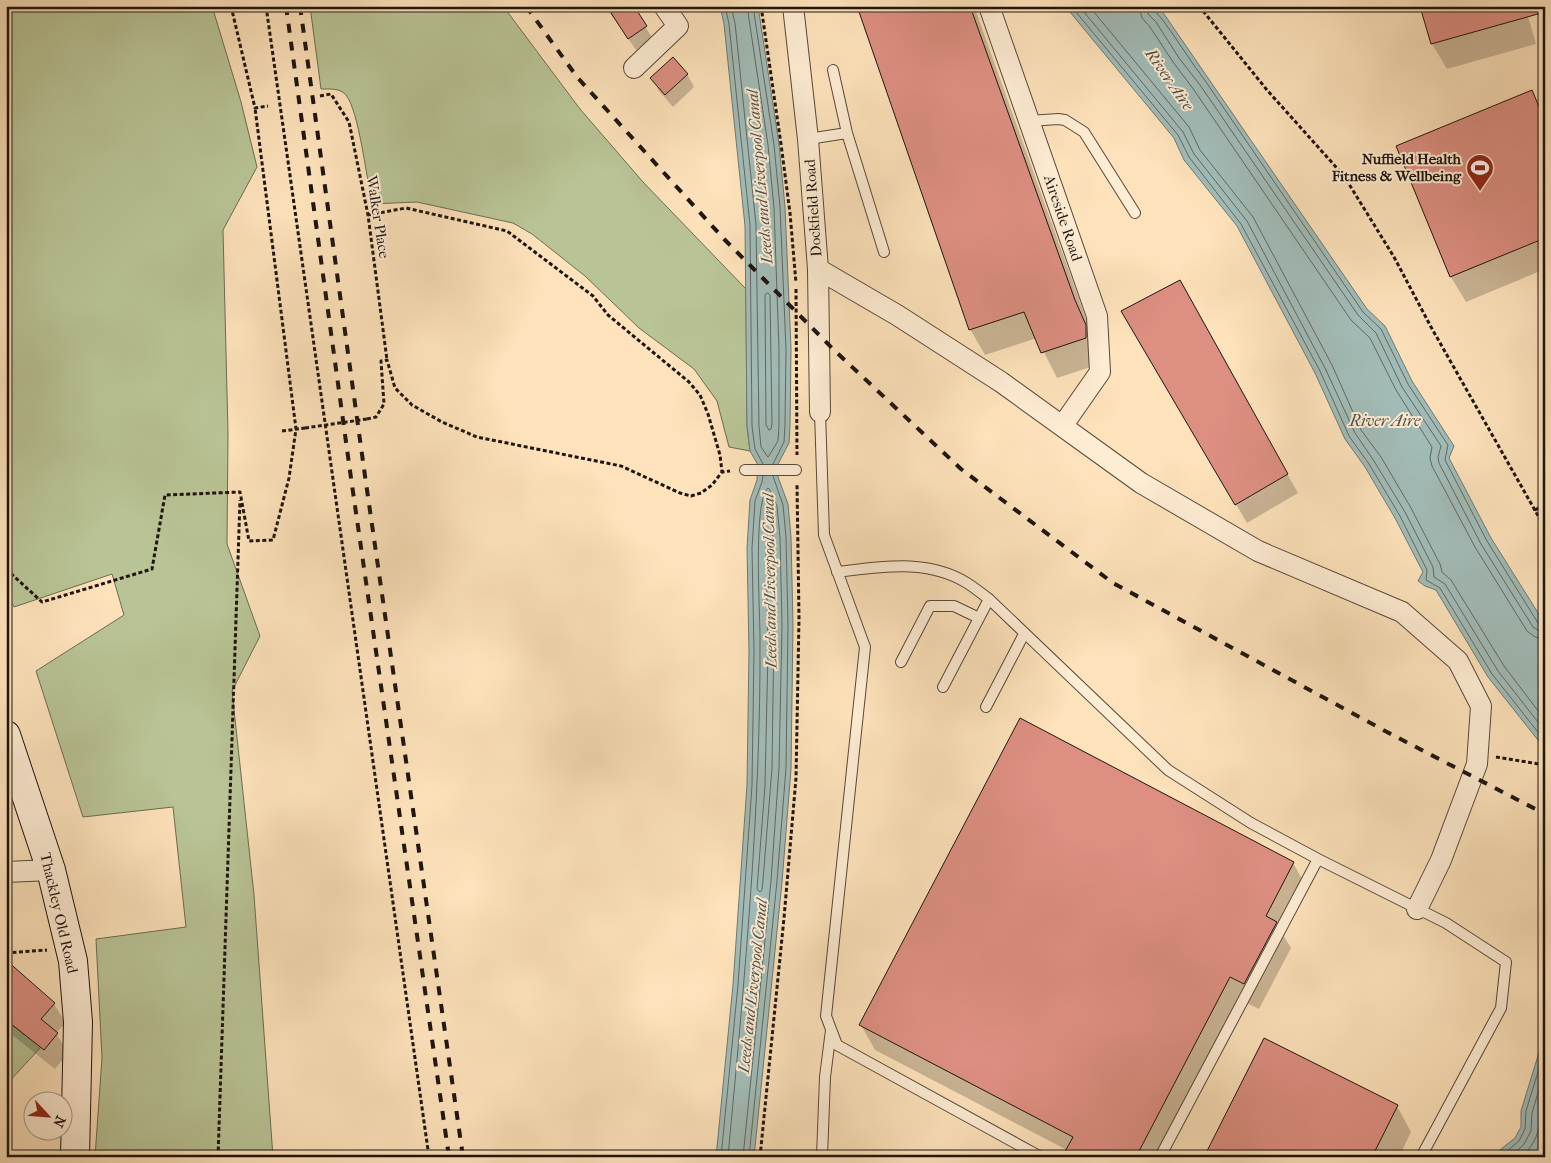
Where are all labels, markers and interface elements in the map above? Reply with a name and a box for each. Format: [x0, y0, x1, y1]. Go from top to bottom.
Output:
water label: River Aire [1141, 44, 1198, 114]
water label: Leeds and Liverpool Canal [742, 87, 777, 266]
place label: Nuffield Health Fitness & Wellbeing [1331, 150, 1462, 185]
sports icon: Nuffield Health Fitness & Wellbeing [1465, 153, 1495, 192]
street label: Dockfield Road [801, 158, 825, 257]
street label: Aireside Road [1040, 172, 1086, 264]
street label: Walker Place [362, 173, 394, 260]
water label: River Aire [1349, 411, 1421, 430]
water label: Leeds and Liverpool Canal [758, 491, 781, 670]
street label: Thackley Old Road [36, 851, 82, 976]
water label: Leeds and Liverpool Canal [734, 896, 771, 1075]
north arrow [22, 1090, 72, 1140]
text: N [49, 1113, 69, 1130]

